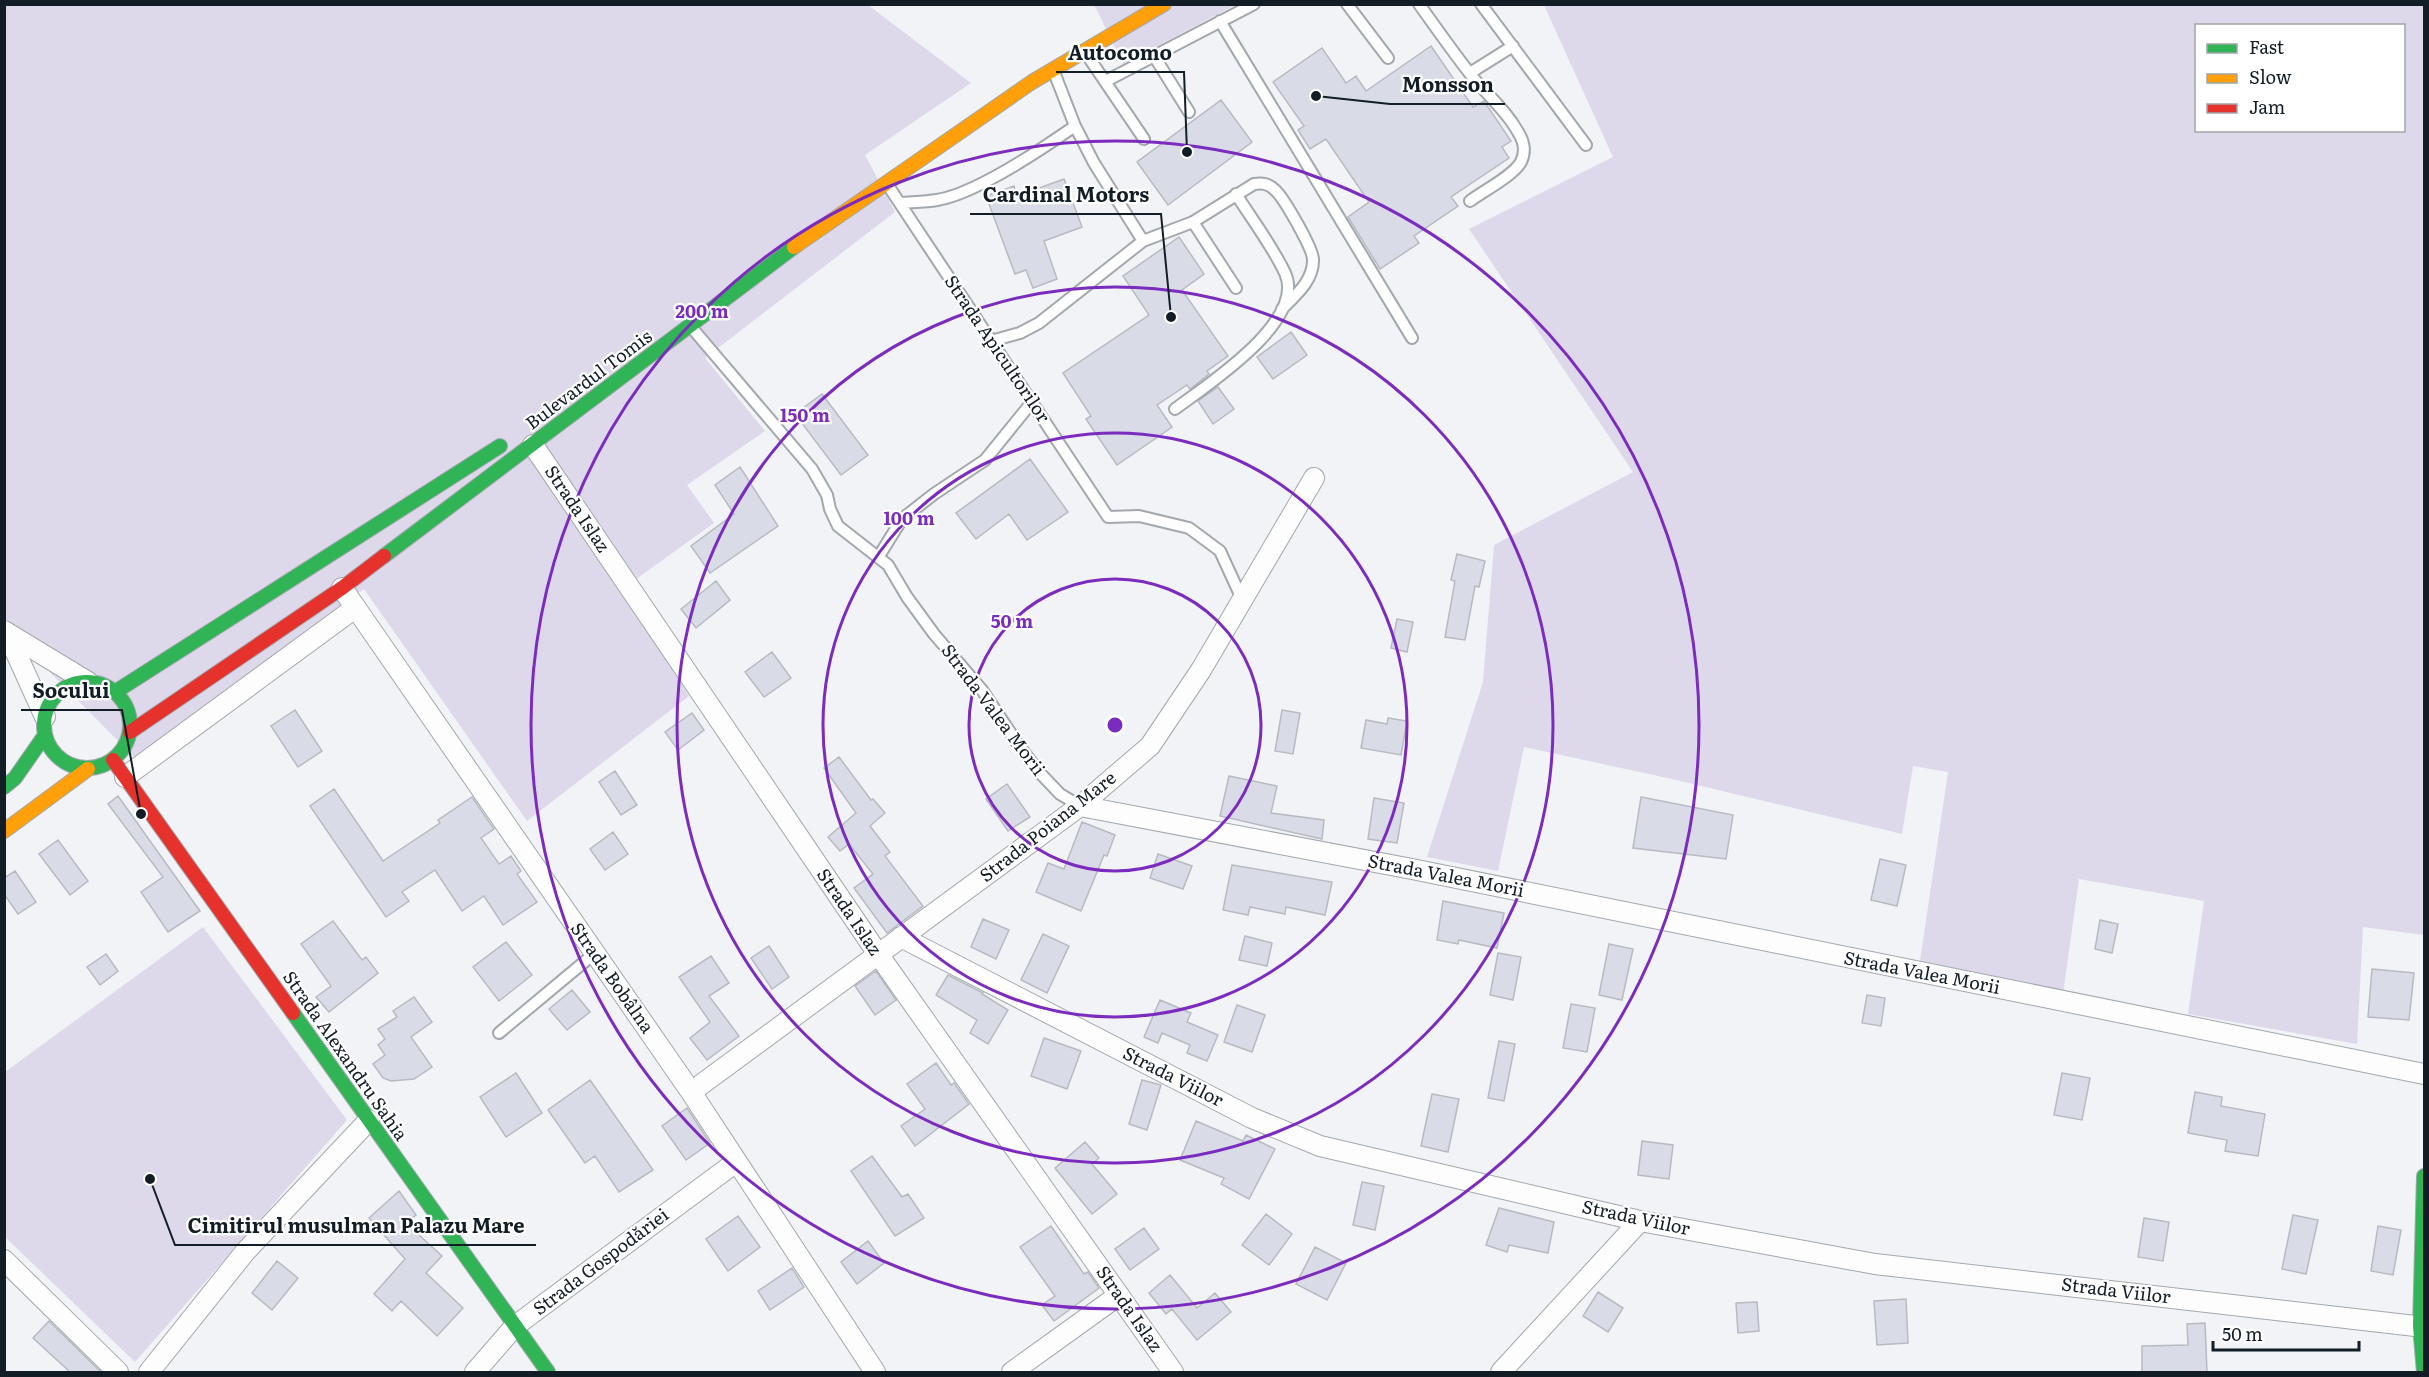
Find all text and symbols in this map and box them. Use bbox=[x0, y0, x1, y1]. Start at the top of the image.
legend bbox=[2195, 24, 2405, 132]
text: Fast bbox=[2249, 33, 2285, 60]
callout: Autocomo bbox=[1056, 34, 1184, 72]
text: Autocomo bbox=[1068, 36, 1172, 66]
text: Slow bbox=[2249, 63, 2292, 90]
callout: Monsson bbox=[1390, 66, 1505, 104]
text: Monsson bbox=[1402, 68, 1494, 98]
text: Jam bbox=[2249, 93, 2285, 120]
callout: Cardinal Motors bbox=[970, 176, 1161, 214]
text: Cardinal Motors bbox=[983, 178, 1149, 208]
street label: Strada Apicultorilor bbox=[939, 269, 1058, 428]
text: 200 m bbox=[675, 297, 729, 324]
street label: Bulevardul Tomis bbox=[519, 322, 657, 435]
text: 150 m bbox=[780, 401, 830, 428]
street label: Strada Islaz bbox=[539, 459, 618, 557]
text: 100 m bbox=[883, 504, 935, 531]
text: 50 m bbox=[991, 607, 1033, 634]
street label: Strada Valea Morii bbox=[936, 638, 1053, 781]
callout: Socului bbox=[21, 672, 122, 710]
text: Socului bbox=[33, 674, 109, 704]
centre of rings bbox=[1105, 715, 1125, 735]
street label: Strada Poiana Mare bbox=[973, 764, 1121, 888]
street label: Strada Valea Morii bbox=[1366, 846, 1527, 903]
street label: Strada Islaz bbox=[811, 862, 890, 960]
street label: Strada Bobâlna bbox=[565, 916, 662, 1038]
street label: Strada Valea Morii bbox=[1842, 943, 2003, 1000]
street label: Strada Alexandru Sahia bbox=[277, 965, 415, 1146]
street label: Strada Viilor bbox=[1119, 1039, 1229, 1113]
street label: Strada Viilor bbox=[1580, 1192, 1693, 1241]
street label: Strada Gospodăriei bbox=[527, 1201, 674, 1321]
callout: Cimitirul musulman Palazu Mare bbox=[175, 1207, 536, 1245]
text: Cimitirul musulman Palazu Mare bbox=[188, 1209, 524, 1239]
street label: Strada Islaz bbox=[1091, 1259, 1170, 1357]
street label: Strada Viilor bbox=[2060, 1269, 2173, 1310]
scale bar bbox=[2213, 1314, 2358, 1352]
text: 50 m bbox=[2222, 1320, 2263, 1347]

